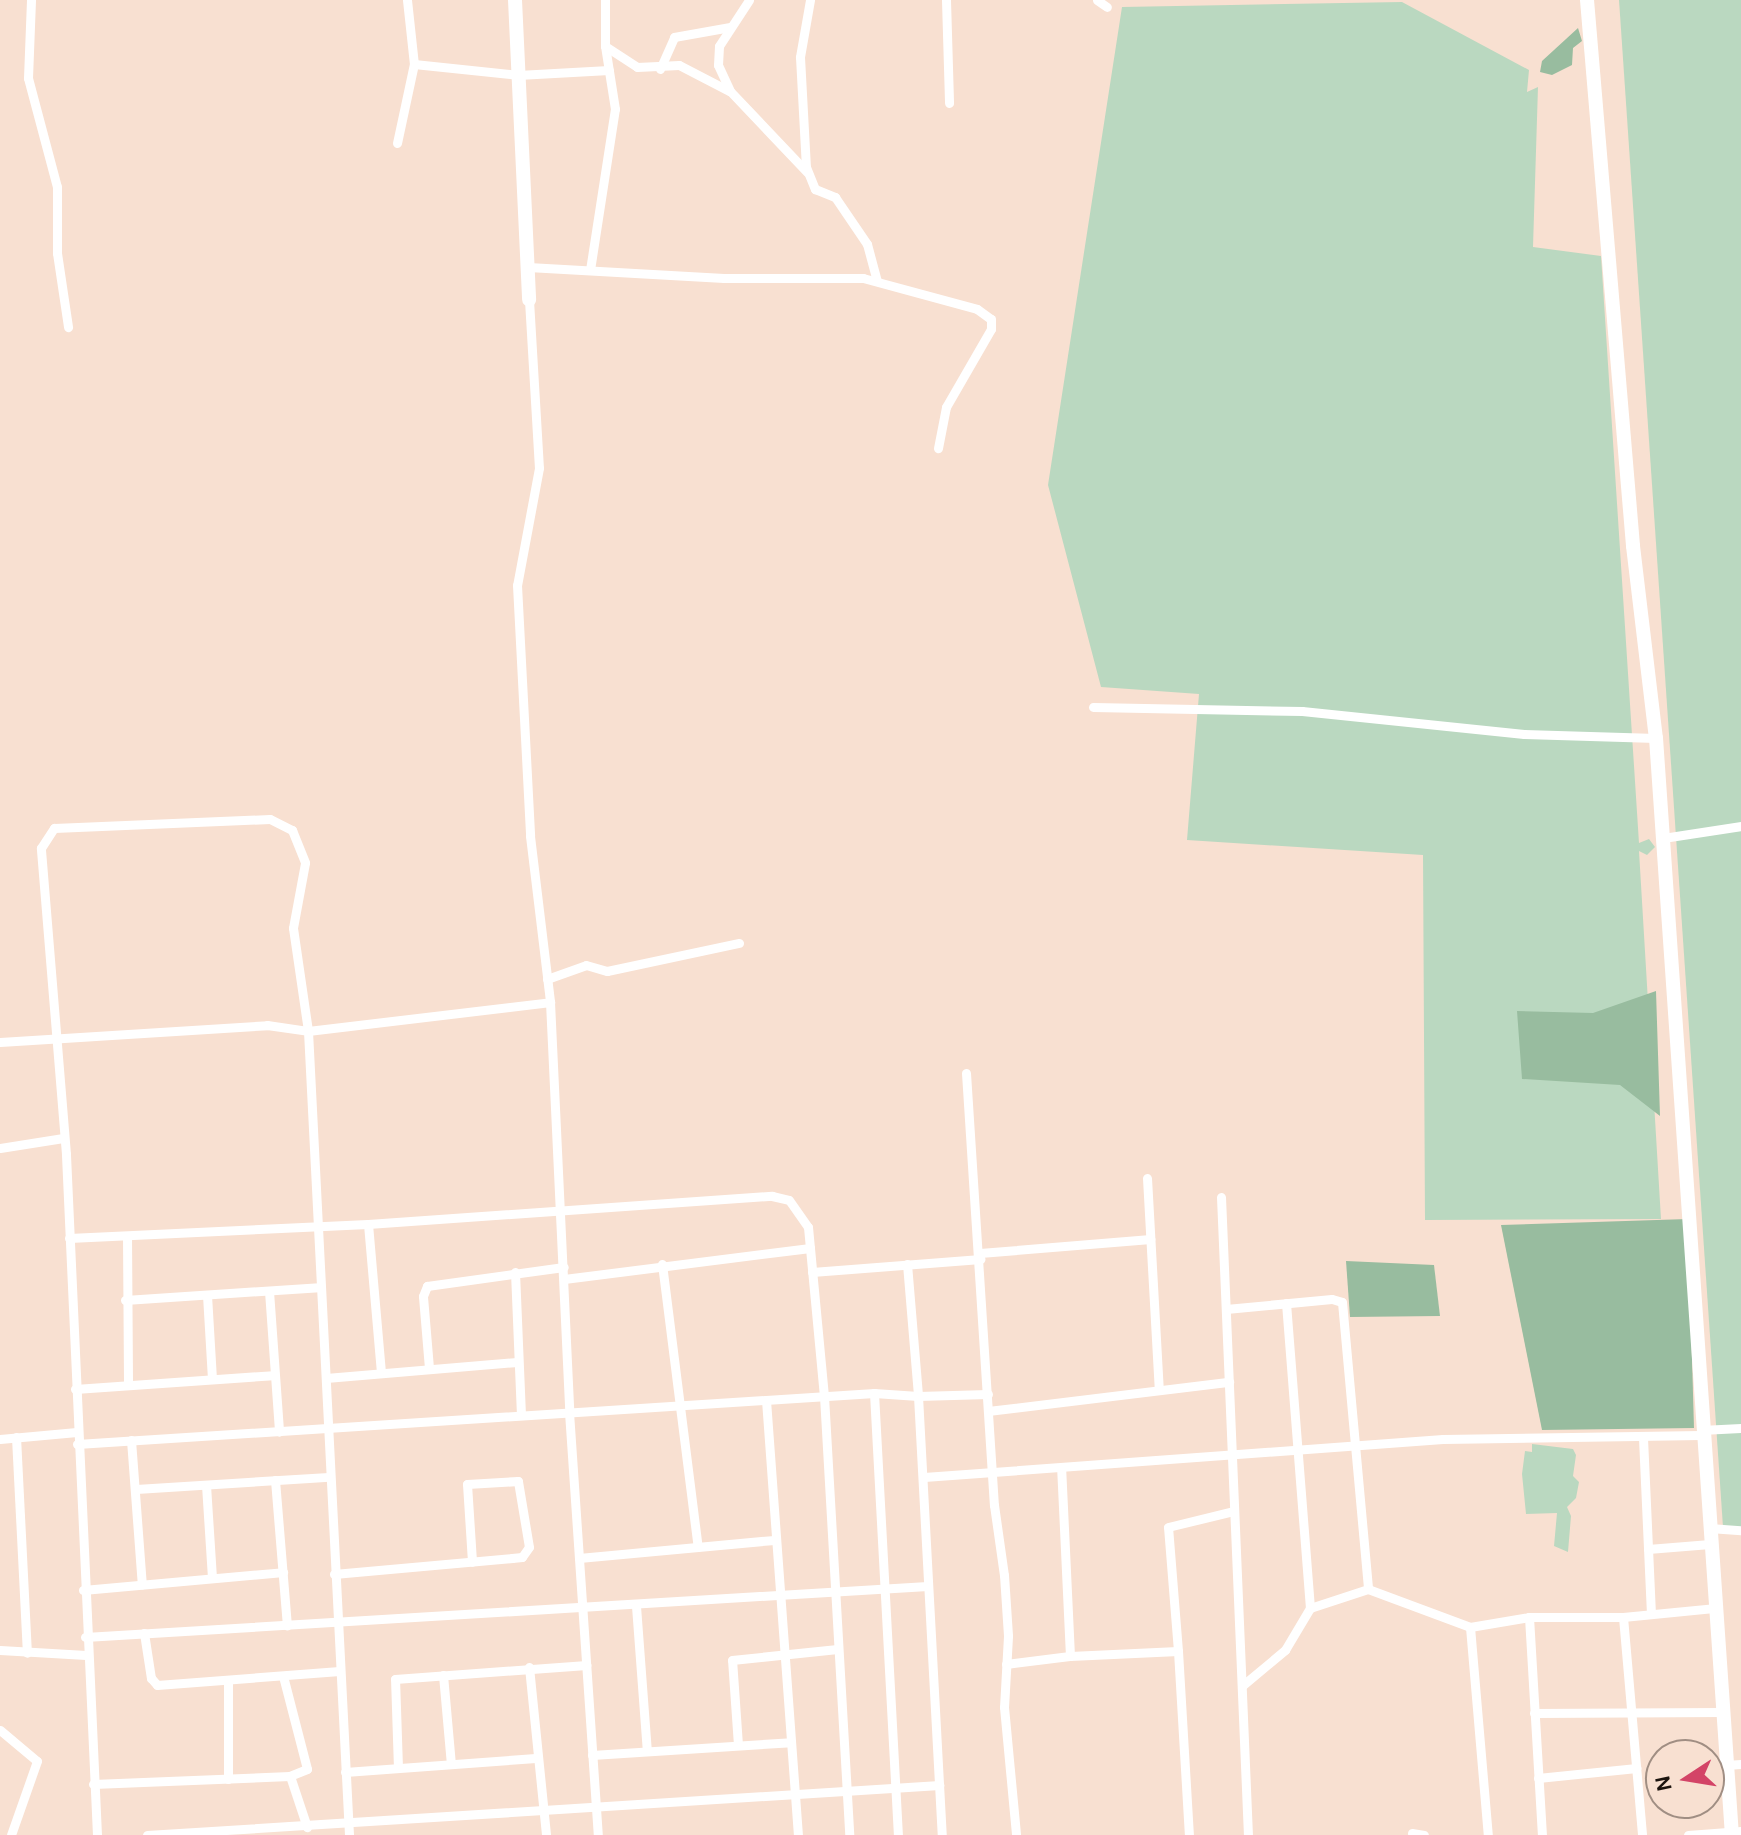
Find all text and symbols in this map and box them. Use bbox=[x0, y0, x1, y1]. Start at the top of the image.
north arrow bbox=[1645, 1739, 1725, 1819]
text: N bbox=[1649, 1773, 1678, 1794]

